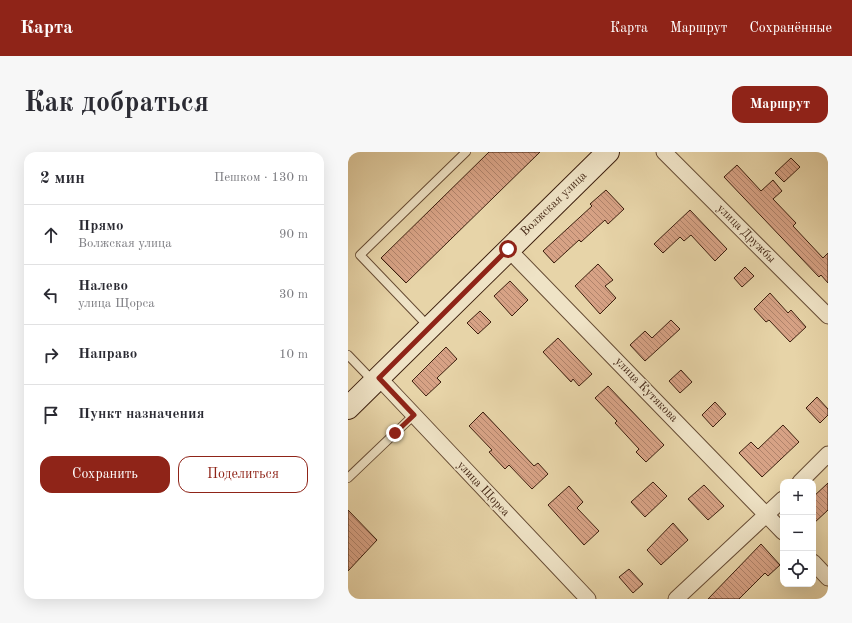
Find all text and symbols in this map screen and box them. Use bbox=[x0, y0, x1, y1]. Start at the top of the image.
text: Карта bbox=[20, 19, 73, 38]
text: Карта bbox=[610, 21, 648, 35]
text: Маршрут bbox=[670, 21, 727, 35]
text: Сохранённые bbox=[749, 21, 832, 35]
button: Маршрут bbox=[732, 86, 828, 123]
text: Как добраться bbox=[24, 90, 209, 118]
text: 2 мин bbox=[40, 170, 85, 187]
street label: Волжская улица bbox=[519, 170, 589, 238]
text: Пешком · 130 m bbox=[214, 171, 308, 184]
street label: улица Дружбы bbox=[714, 202, 778, 266]
text: Прямо bbox=[78, 219, 124, 234]
icon: ahead bbox=[40, 224, 62, 246]
text: 90 m bbox=[279, 228, 308, 241]
text: Волжская улица bbox=[78, 237, 172, 250]
route start bbox=[499, 240, 517, 258]
text: Налево bbox=[78, 279, 128, 294]
icon: left bbox=[40, 284, 62, 306]
text: 30 m bbox=[279, 288, 308, 301]
text: улица Щорса bbox=[78, 297, 155, 310]
icon: right bbox=[40, 344, 62, 366]
text: Направо bbox=[78, 347, 137, 362]
text: 10 m bbox=[279, 348, 308, 361]
street label: улица Кутякова bbox=[612, 355, 680, 425]
icon: arrive bbox=[40, 404, 62, 426]
text: Пункт назначения bbox=[78, 407, 205, 422]
route end bbox=[386, 424, 404, 442]
button: Сохранить bbox=[40, 456, 170, 493]
button: Поделиться bbox=[178, 456, 308, 493]
street label: улица Щорса bbox=[454, 459, 512, 519]
map controls bbox=[780, 479, 816, 587]
button: + bbox=[780, 479, 816, 515]
button: − bbox=[780, 515, 816, 551]
button: locate bbox=[780, 551, 816, 587]

